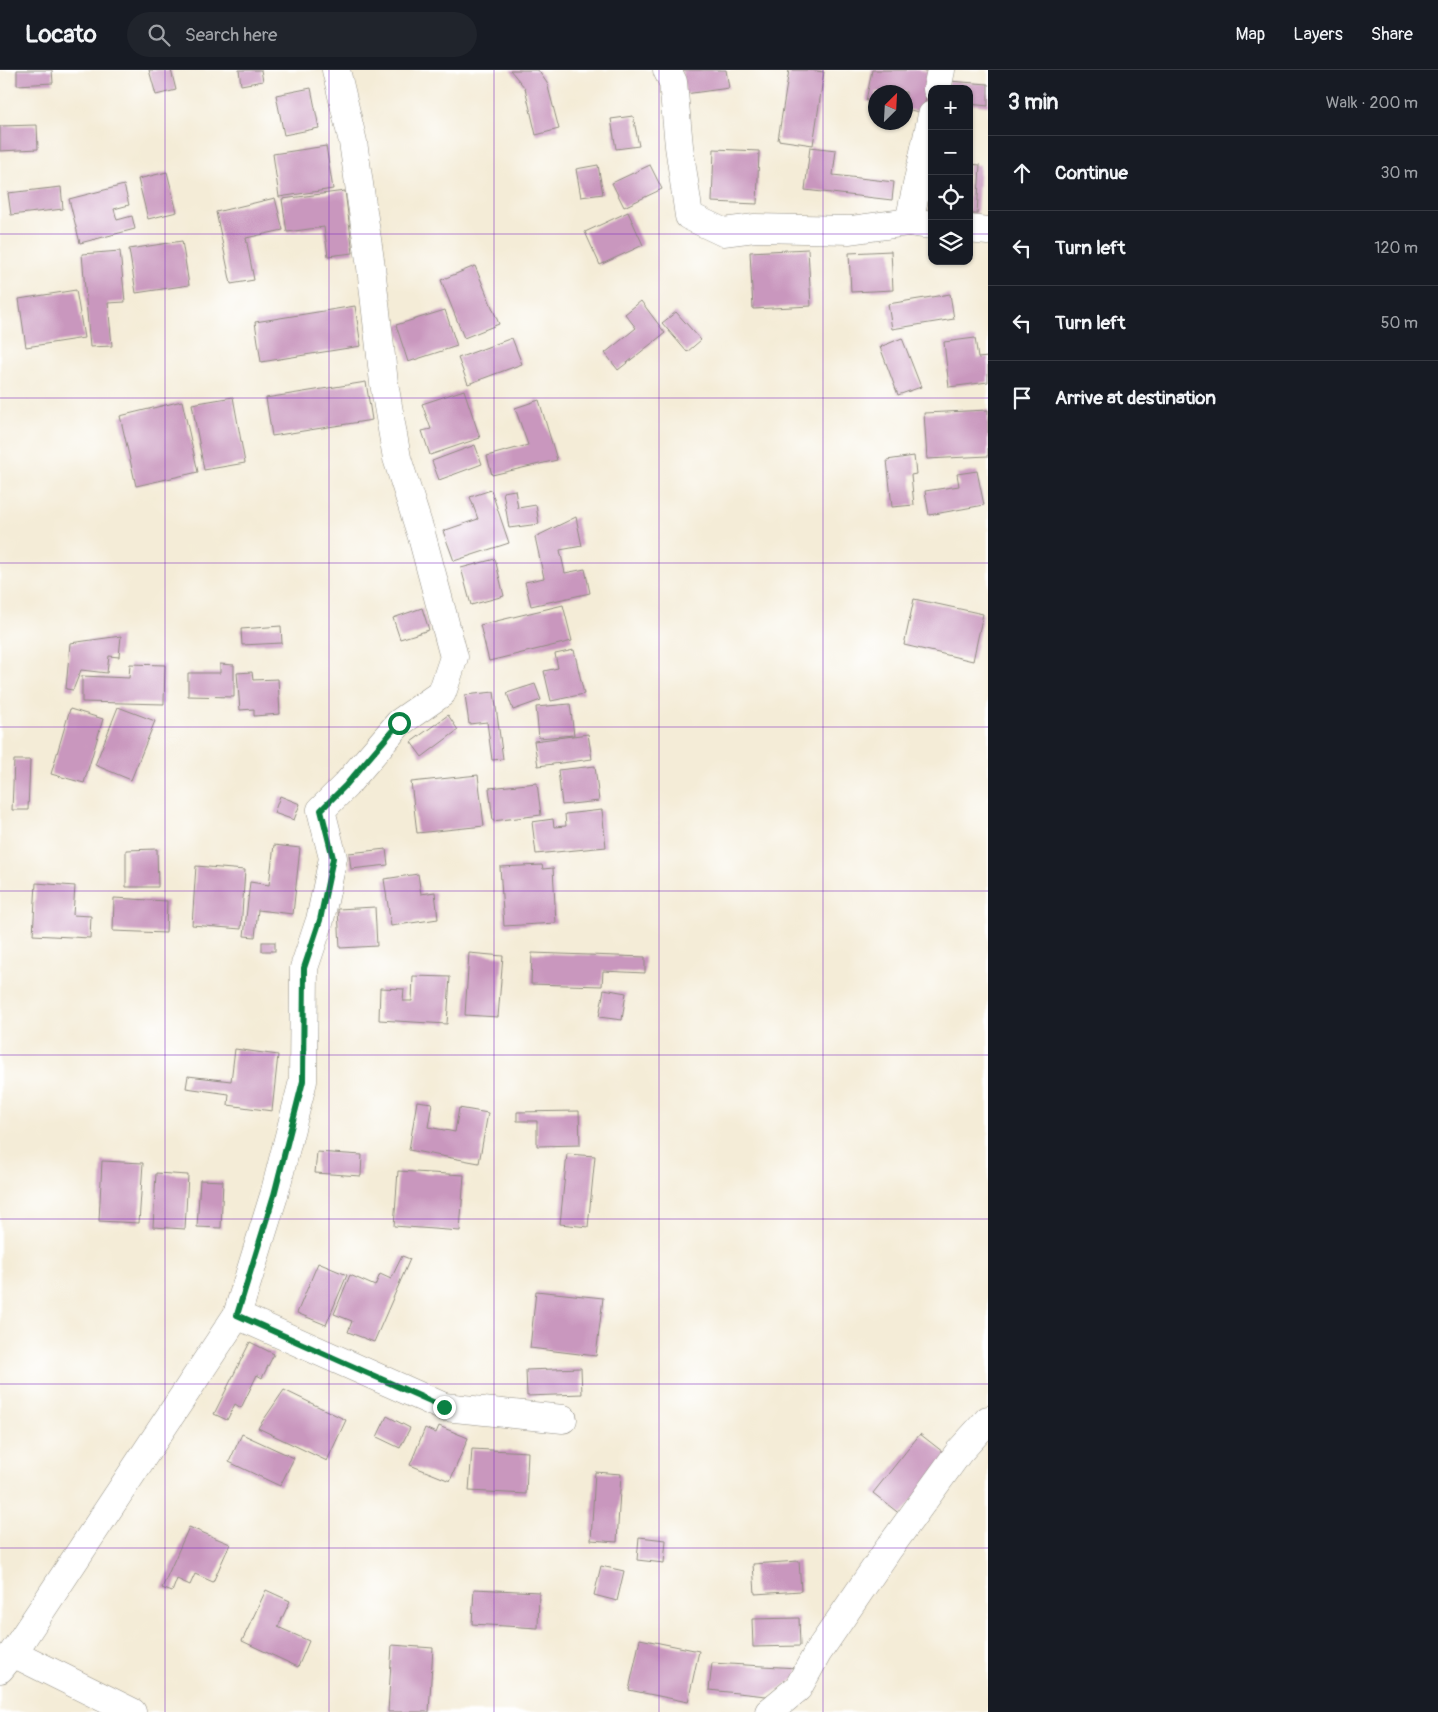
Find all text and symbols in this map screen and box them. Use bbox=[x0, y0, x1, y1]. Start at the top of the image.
search box bbox=[127, 12, 477, 57]
text: Locato bbox=[25, 20, 97, 49]
icon: search bbox=[145, 21, 173, 49]
text: Search here bbox=[185, 23, 277, 47]
text: Map bbox=[1236, 23, 1265, 46]
text: Layers bbox=[1293, 23, 1343, 46]
text: Share bbox=[1371, 23, 1413, 46]
north arrow bbox=[868, 85, 913, 130]
map controls bbox=[928, 85, 973, 265]
button: + bbox=[928, 85, 973, 130]
text: 3 min bbox=[1008, 89, 1058, 116]
text: Walk · 200 m bbox=[1326, 93, 1418, 113]
button: − bbox=[928, 130, 973, 175]
icon: ahead bbox=[1008, 159, 1036, 187]
text: Continue bbox=[1055, 161, 1128, 185]
text: 30 m bbox=[1380, 163, 1418, 183]
button: locate bbox=[928, 175, 973, 220]
button: layers bbox=[928, 220, 973, 265]
icon: left bbox=[1008, 234, 1036, 262]
text: Turn left bbox=[1055, 236, 1125, 260]
text: 120 m bbox=[1374, 238, 1418, 258]
icon: left bbox=[1008, 309, 1036, 337]
text: Turn left bbox=[1055, 311, 1125, 335]
text: 50 m bbox=[1381, 313, 1418, 333]
icon: arrive bbox=[1008, 384, 1036, 412]
text: Arrive at destination bbox=[1055, 386, 1216, 410]
route start bbox=[388, 712, 411, 735]
route end bbox=[433, 1396, 456, 1419]

